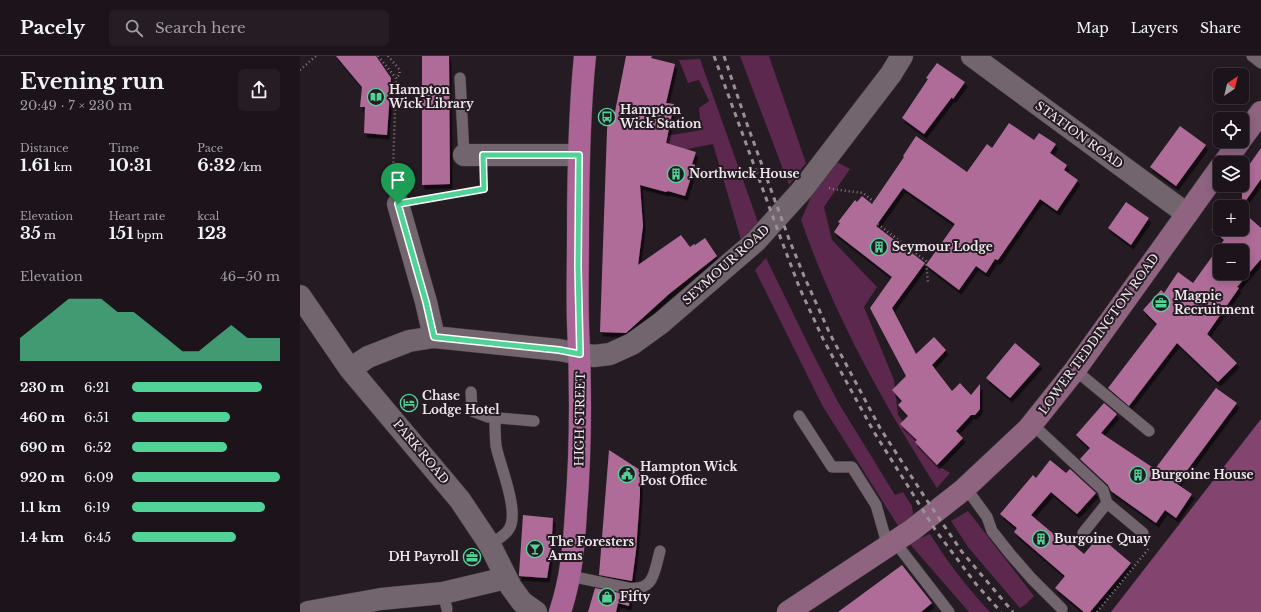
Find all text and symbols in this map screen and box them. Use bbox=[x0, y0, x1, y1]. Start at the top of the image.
search box bbox=[109, 10, 389, 46]
text: Pacely bbox=[20, 16, 85, 39]
icon: search bbox=[123, 17, 145, 39]
text: Search here bbox=[155, 18, 246, 37]
text: Map bbox=[1076, 19, 1109, 37]
text: Layers bbox=[1131, 19, 1178, 37]
text: Share bbox=[1200, 19, 1241, 37]
text: Evening run bbox=[20, 68, 164, 95]
north arrow bbox=[1213, 68, 1249, 104]
map controls bbox=[1213, 68, 1249, 280]
button: share bbox=[238, 69, 280, 111]
place label: Hampton Wick Library bbox=[388, 82, 474, 111]
library icon: Hampton Wick Library bbox=[366, 87, 386, 107]
text: 20:49 · 7 × 230 m bbox=[20, 97, 132, 114]
street label: STATION ROAD bbox=[1032, 98, 1126, 171]
place label: Hampton Wick Station bbox=[619, 102, 702, 131]
bus stop icon: Hampton Wick Station bbox=[597, 107, 617, 127]
button: locate bbox=[1213, 112, 1249, 148]
text: Distance bbox=[20, 141, 69, 155]
text: Time bbox=[109, 141, 139, 155]
text: Pace bbox=[197, 141, 223, 155]
text: 1.61 bbox=[20, 155, 50, 176]
text: 10:31 bbox=[109, 155, 152, 176]
text: 6:32 bbox=[197, 155, 236, 176]
button: layers bbox=[1213, 156, 1249, 192]
text: km bbox=[50, 160, 72, 174]
text: /km bbox=[236, 160, 262, 174]
pin bbox=[381, 163, 415, 204]
building icon: Northwick House bbox=[666, 164, 686, 184]
place label: Northwick House bbox=[689, 166, 800, 181]
icon: arrive bbox=[387, 169, 409, 191]
button: + bbox=[1213, 200, 1249, 236]
text: Elevation bbox=[20, 209, 73, 223]
text: Heart rate bbox=[109, 209, 165, 223]
text: kcal bbox=[197, 209, 219, 223]
street label: SEYMOUR ROAD bbox=[679, 221, 772, 308]
text: 35 bbox=[20, 223, 41, 244]
text: 151 bbox=[109, 223, 134, 244]
text: 123 bbox=[197, 223, 227, 244]
text: m bbox=[41, 228, 56, 242]
text: bpm bbox=[134, 228, 163, 242]
building icon: Seymour Lodge bbox=[869, 237, 889, 257]
place label: Seymour Lodge bbox=[892, 239, 993, 254]
button: − bbox=[1213, 244, 1249, 280]
street label: LOWER TEDDINGTON ROAD bbox=[1035, 250, 1162, 417]
text: Elevation bbox=[20, 268, 83, 285]
text: 46–50 m bbox=[220, 268, 280, 285]
place label: Magpie Recruitment bbox=[1174, 288, 1255, 317]
office icon: Magpie Recruitment bbox=[1151, 293, 1171, 313]
street label: HIGH STREET bbox=[571, 371, 588, 466]
text: 230 m bbox=[20, 379, 64, 396]
text: 6:21 bbox=[84, 379, 110, 396]
place label: Chase Lodge Hotel bbox=[422, 388, 500, 417]
hotel icon: Chase Lodge Hotel bbox=[399, 393, 419, 413]
text: 460 m bbox=[20, 409, 65, 426]
text: 6:51 bbox=[84, 409, 109, 426]
street label: PARK ROAD bbox=[390, 417, 452, 487]
text: 690 m bbox=[20, 439, 65, 456]
text: 6:52 bbox=[84, 439, 111, 456]
place label: Hampton Wick Post Office bbox=[640, 459, 738, 488]
public building icon: Hampton Wick Post Office bbox=[617, 464, 637, 484]
building icon: Burgoine House bbox=[1128, 465, 1148, 485]
place label: Burgoine House bbox=[1151, 467, 1254, 482]
text: 920 m bbox=[20, 469, 65, 486]
text: 6:09 bbox=[84, 469, 114, 486]
text: 1.1 km bbox=[20, 499, 61, 516]
text: 6:19 bbox=[84, 499, 110, 516]
text: 1.4 km bbox=[20, 529, 64, 546]
text: 6:45 bbox=[84, 529, 111, 546]
building icon: Burgoine Quay bbox=[1031, 529, 1051, 549]
place label: Burgoine Quay bbox=[1054, 531, 1151, 546]
place label: The Foresters Arms bbox=[547, 534, 635, 563]
bar icon: The Foresters Arms bbox=[525, 539, 545, 559]
office icon: DH Payroll bbox=[462, 547, 482, 567]
place label: DH Payroll bbox=[388, 549, 460, 564]
shop icon: Fifty bbox=[597, 587, 617, 607]
place label: Fifty bbox=[620, 589, 651, 604]

